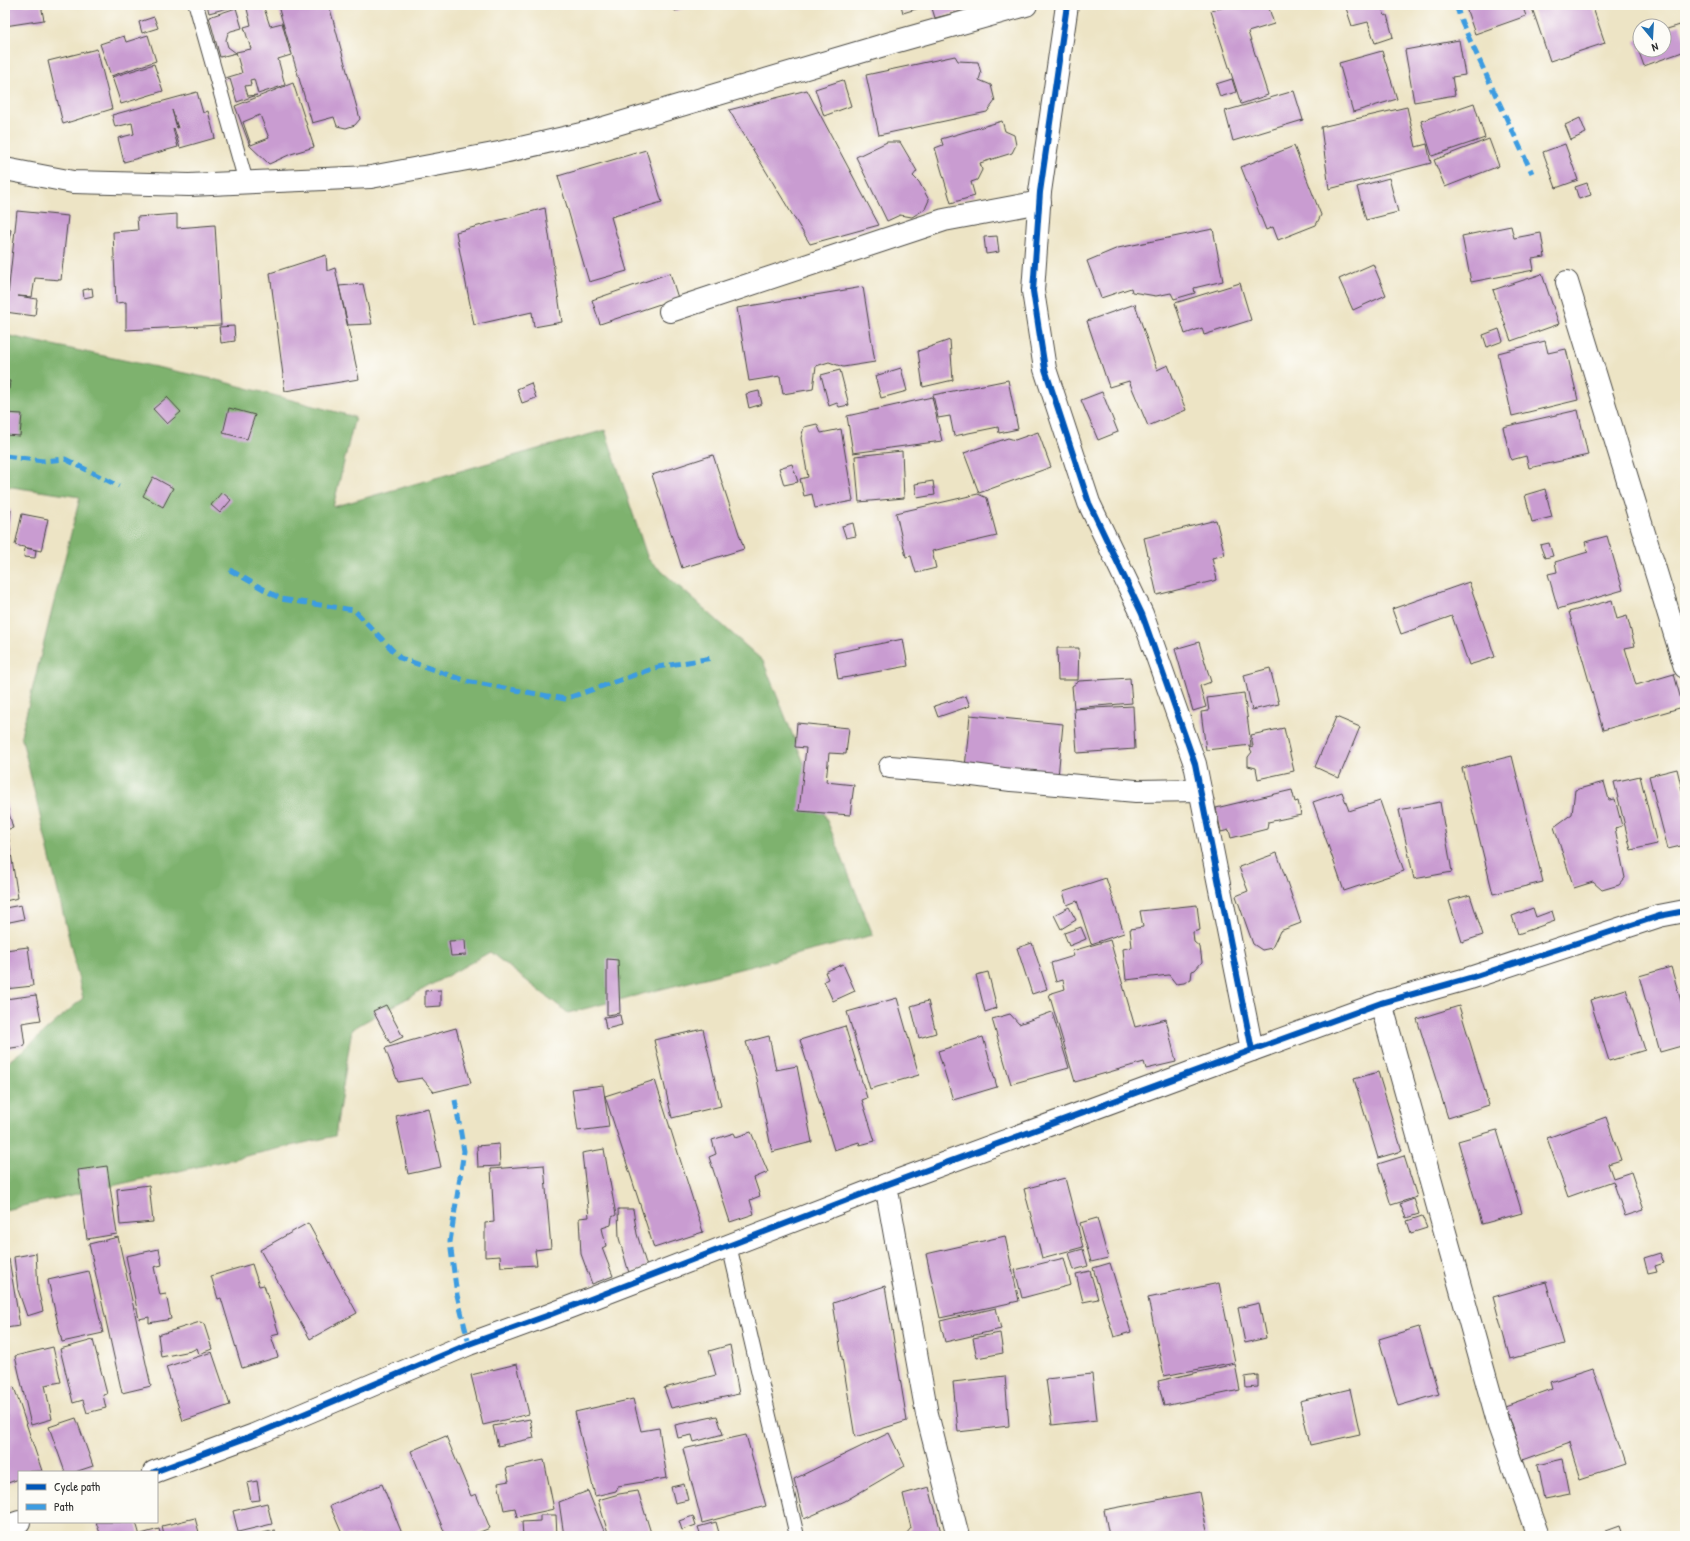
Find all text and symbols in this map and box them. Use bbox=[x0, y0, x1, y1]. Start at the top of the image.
north arrow bbox=[1632, 18, 1672, 58]
text: N bbox=[1650, 40, 1660, 55]
legend bbox=[18, 1471, 158, 1523]
text: Cycle path bbox=[54, 1478, 100, 1495]
text: Path bbox=[54, 1498, 74, 1515]

